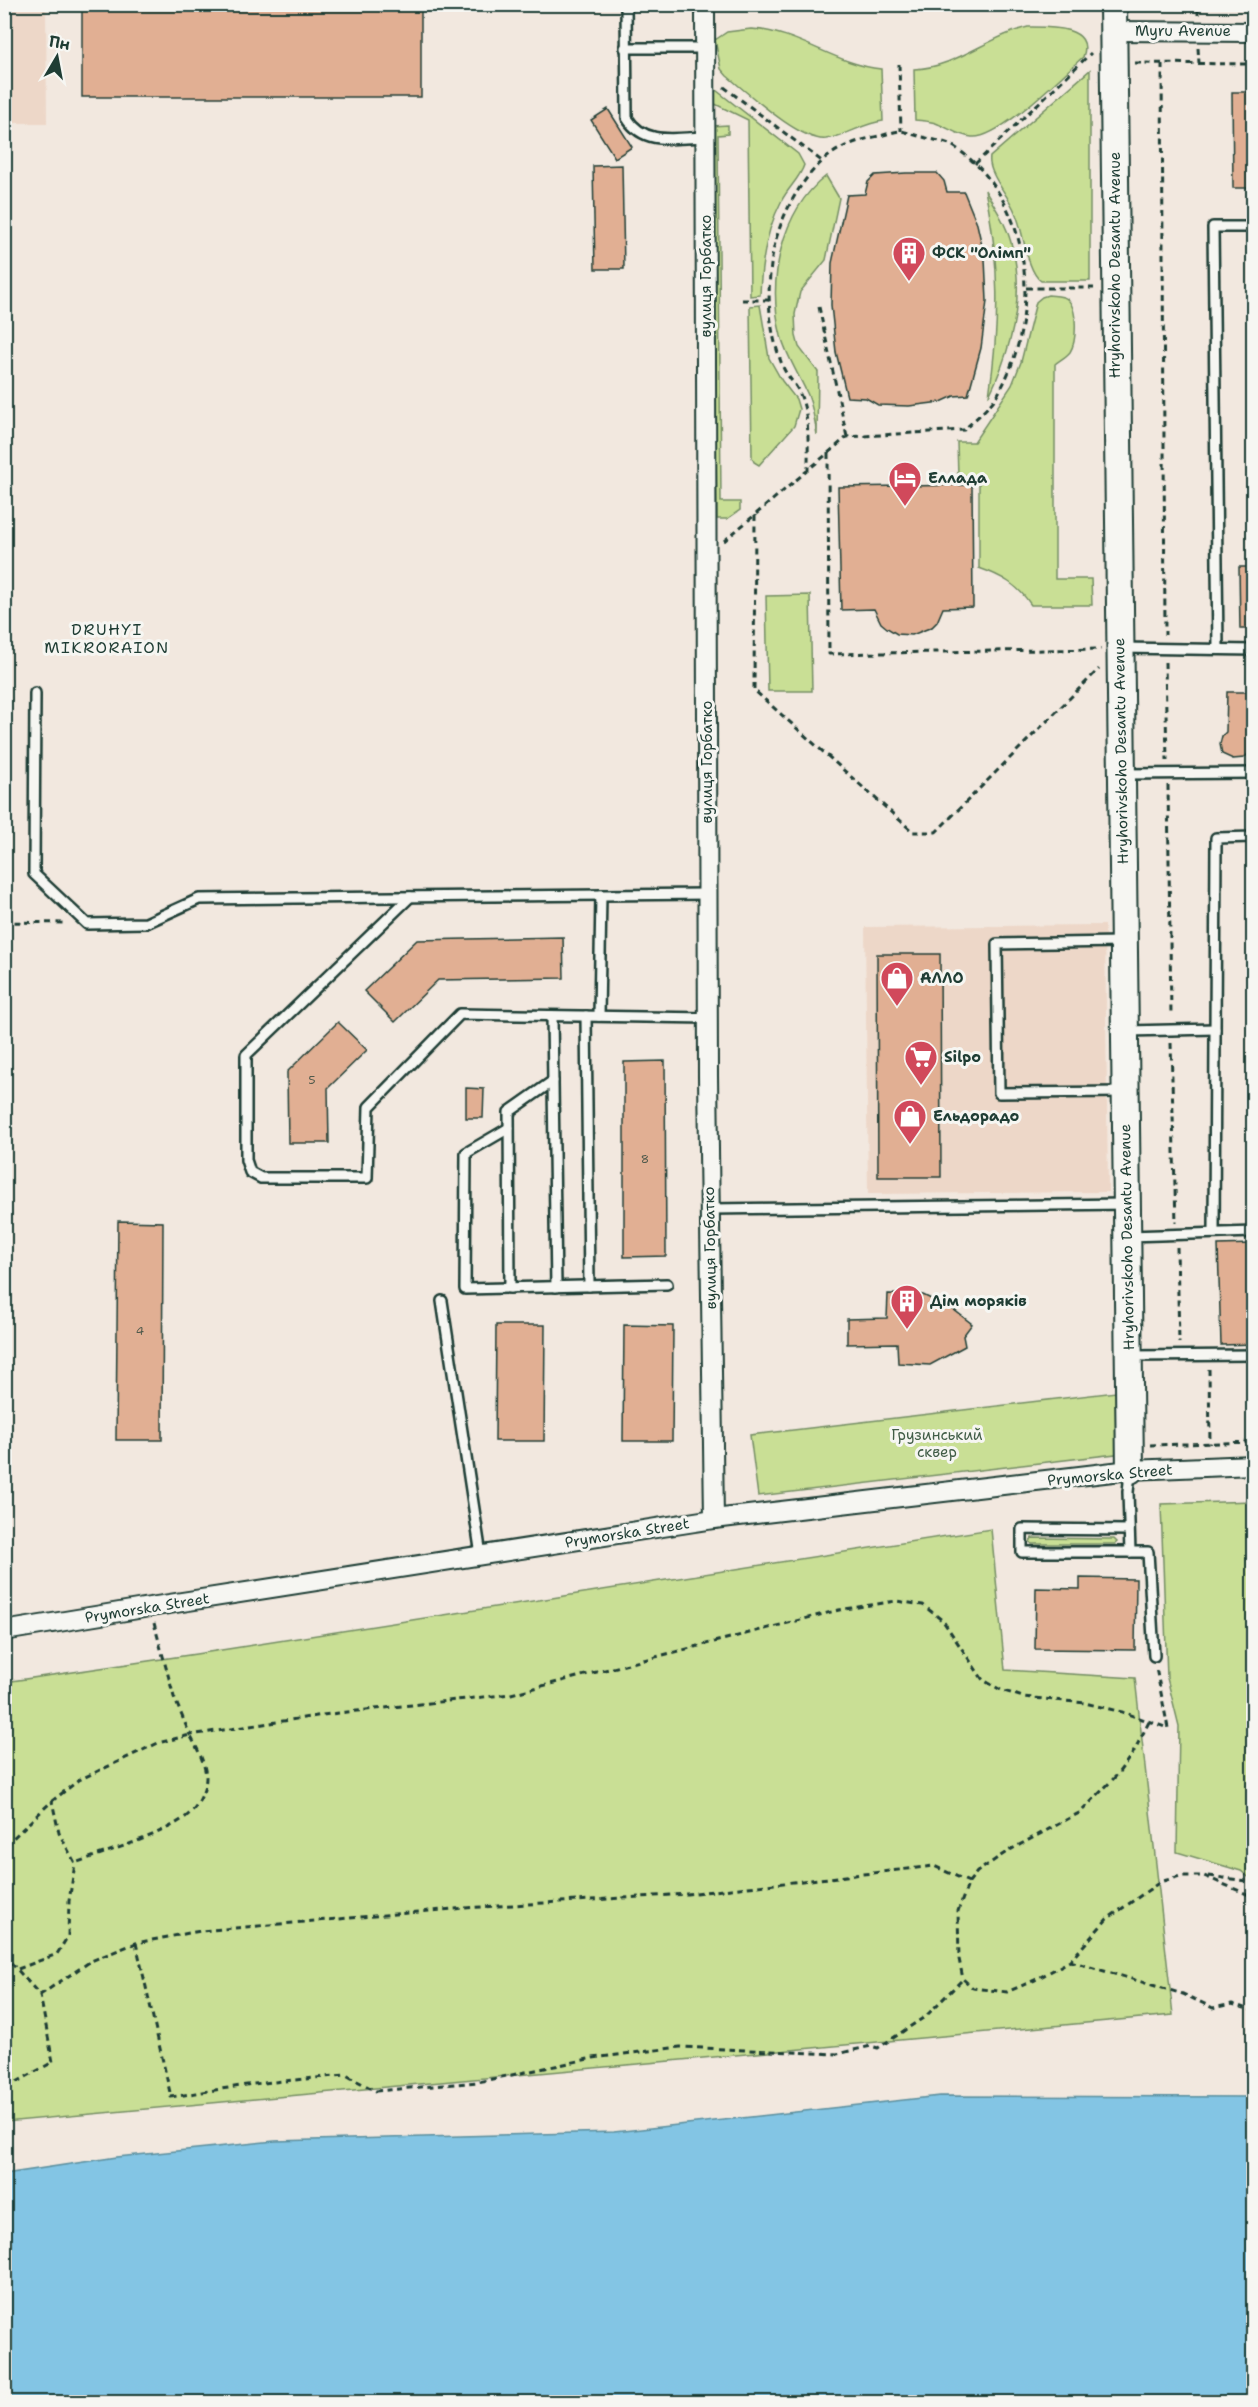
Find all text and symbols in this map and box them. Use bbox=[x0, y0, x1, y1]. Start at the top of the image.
street label: Myru Avenue bbox=[1135, 21, 1231, 41]
north arrow bbox=[27, 27, 87, 87]
text: Пн bbox=[47, 31, 72, 55]
street label: Hryhorivskoho Desantu Avenue bbox=[1105, 152, 1125, 378]
street label: вулиця Горбатко bbox=[696, 215, 716, 337]
building icon: ФСК "Олімп" bbox=[891, 235, 927, 282]
place label: ФСК "Олімп" bbox=[932, 243, 1031, 263]
hotel icon: Еллада bbox=[887, 460, 923, 507]
place label: Еллада bbox=[928, 468, 988, 488]
district label: DRUHYI MIKRORAION bbox=[44, 619, 170, 658]
street label: Hryhorivskoho Desantu Avenue bbox=[1109, 638, 1133, 864]
street label: вулиця Горбатко bbox=[697, 701, 717, 823]
shop icon: АЛЛО bbox=[879, 960, 915, 1007]
place label: АЛЛО bbox=[920, 968, 964, 988]
supermarket icon: Silpo bbox=[903, 1039, 939, 1086]
place label: Silpo bbox=[944, 1047, 981, 1067]
house number: 5 bbox=[308, 1072, 316, 1088]
shop icon: Ельдорадо bbox=[892, 1098, 928, 1145]
place label: Ельдорадо bbox=[933, 1106, 1020, 1126]
street label: Hryhorivskoho Desantu Avenue bbox=[1115, 1124, 1139, 1350]
house number: 8 bbox=[641, 1151, 649, 1167]
street label: вулиця Горбатко bbox=[699, 1186, 721, 1310]
building icon: Дім моряків bbox=[889, 1283, 925, 1330]
place label: Дім моряків bbox=[930, 1291, 1027, 1311]
house number: 4 bbox=[136, 1323, 144, 1339]
park label: Грузинський сквер bbox=[891, 1425, 983, 1462]
street label: Prymorska Street bbox=[1046, 1460, 1174, 1490]
street label: Prymorska Street bbox=[563, 1513, 691, 1553]
street label: Prymorska Street bbox=[83, 1588, 211, 1628]

